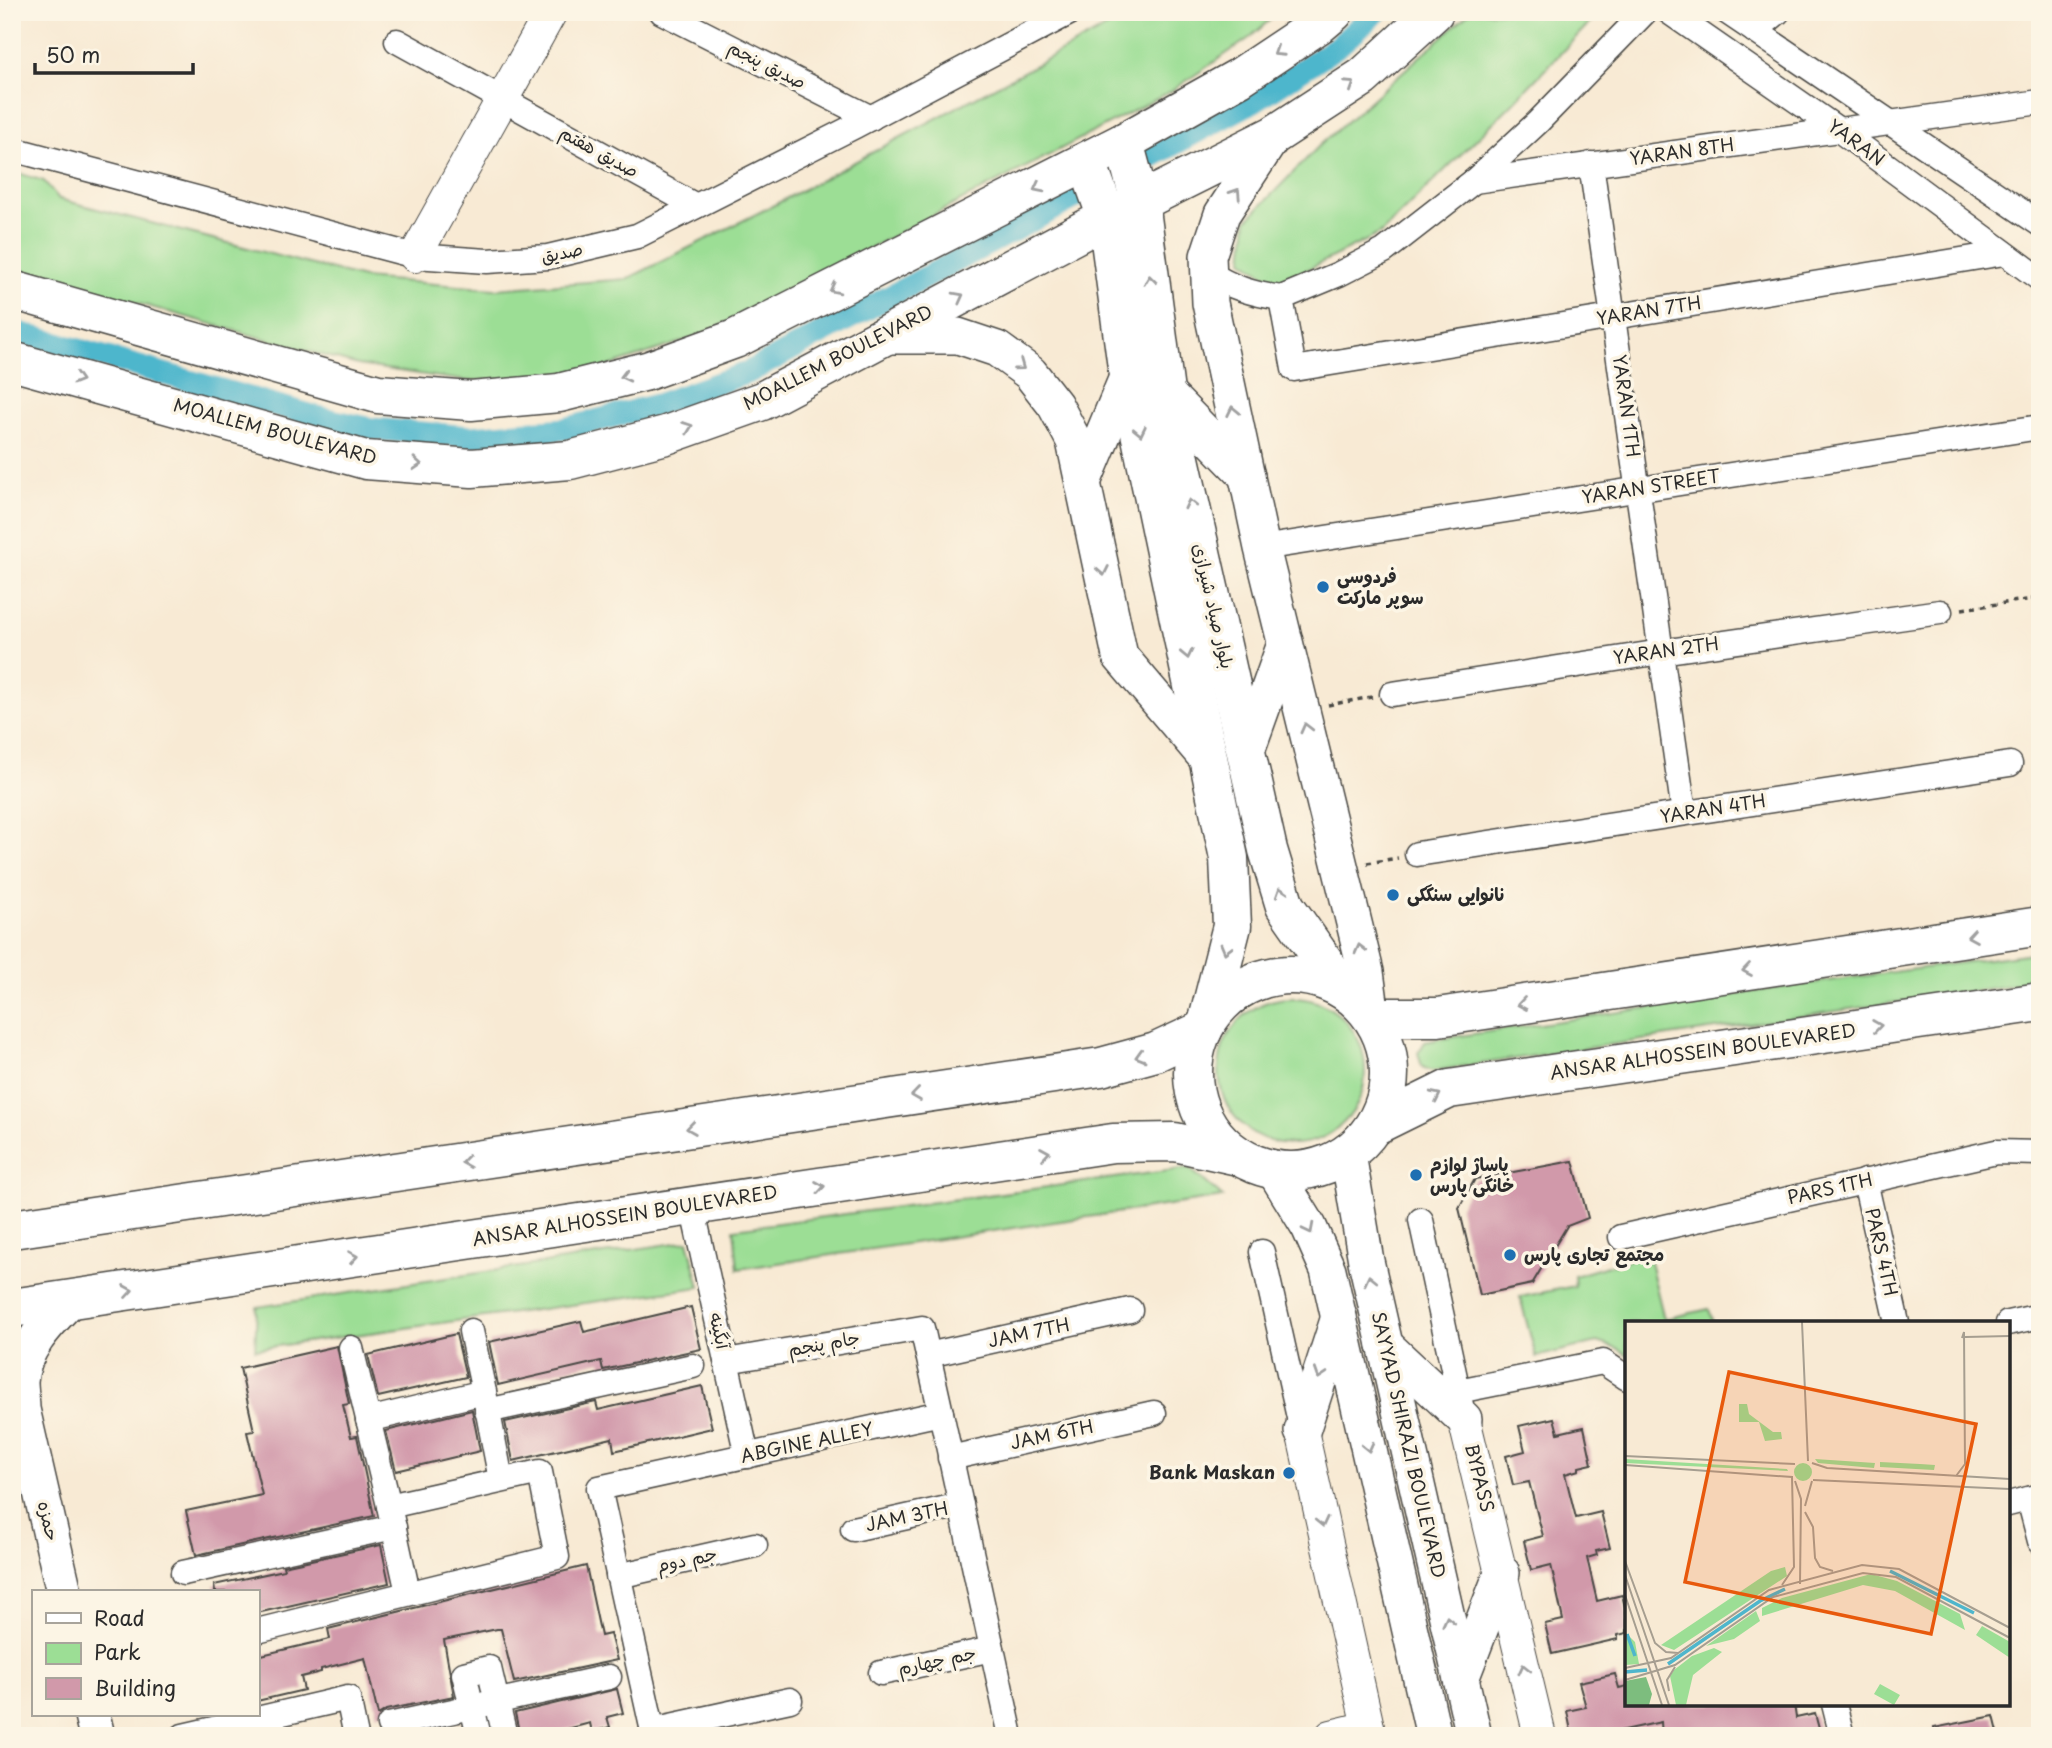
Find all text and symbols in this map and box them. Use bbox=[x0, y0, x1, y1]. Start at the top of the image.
scale bar bbox=[35, 32, 192, 76]
street label: صدیق پنجم bbox=[723, 33, 811, 97]
text: 50 m bbox=[46, 38, 100, 70]
one-way arrow bbox=[1273, 43, 1286, 56]
one-way arrow bbox=[1342, 81, 1355, 94]
street label: YARAN bbox=[1823, 112, 1891, 172]
street label: صدیق هفتم bbox=[554, 118, 644, 185]
street label: YARAN 8TH bbox=[1628, 130, 1736, 171]
one-way arrow bbox=[1033, 179, 1045, 193]
one-way arrow bbox=[1228, 187, 1241, 200]
street label: صدیق bbox=[538, 234, 585, 269]
one-way arrow bbox=[1143, 274, 1158, 286]
one-way arrow bbox=[829, 281, 841, 295]
street label: YARAN 7TH bbox=[1594, 288, 1703, 331]
one-way arrow bbox=[952, 292, 964, 305]
street label: MOALLEM BOULEVARD bbox=[738, 297, 937, 416]
street label: YARAN 1TH bbox=[1607, 353, 1648, 459]
one-way arrow bbox=[1012, 357, 1024, 370]
one-way arrow bbox=[619, 368, 631, 382]
one-way arrow bbox=[72, 371, 84, 386]
street label: MOALLEM BOULEVARD bbox=[171, 390, 380, 471]
one-way arrow bbox=[1226, 405, 1241, 417]
one-way arrow bbox=[682, 422, 694, 436]
one-way arrow bbox=[1132, 425, 1147, 437]
one-way arrow bbox=[412, 456, 423, 471]
street label: YARAN STREET bbox=[1580, 461, 1723, 510]
one-way arrow bbox=[1184, 498, 1198, 510]
street label: بلوار صیاد شیرازی bbox=[1187, 540, 1242, 671]
place label: فردوسی سوپر مارکت bbox=[1337, 562, 1424, 610]
one-way arrow bbox=[1094, 565, 1109, 577]
marker: فردوسی سوپر مارکت bbox=[1315, 579, 1331, 595]
street label: YARAN 2TH bbox=[1611, 629, 1720, 670]
one-way arrow bbox=[1178, 648, 1193, 660]
one-way arrow bbox=[1300, 723, 1314, 735]
street label: YARAN 4TH bbox=[1658, 786, 1767, 829]
place label: نانوایی سنگکی bbox=[1407, 880, 1506, 907]
one-way arrow bbox=[1275, 886, 1289, 899]
marker: نانوایی سنگکی bbox=[1385, 887, 1401, 903]
one-way arrow bbox=[1966, 929, 1978, 944]
one-way arrow bbox=[1220, 943, 1234, 955]
one-way arrow bbox=[1354, 943, 1368, 955]
one-way arrow bbox=[1741, 962, 1753, 977]
one-way arrow bbox=[1516, 996, 1528, 1011]
street label: ANSAR ALHOSSEIN BOULEVARED bbox=[1548, 1016, 1857, 1085]
one-way arrow bbox=[1872, 1019, 1883, 1034]
one-way arrow bbox=[1134, 1048, 1146, 1063]
one-way arrow bbox=[910, 1087, 922, 1102]
one-way arrow bbox=[1429, 1090, 1441, 1104]
one-way arrow bbox=[685, 1120, 697, 1135]
one-way arrow bbox=[1039, 1146, 1051, 1161]
place label: پاساژ لوازم خانگی پارس bbox=[1430, 1150, 1514, 1198]
one-way arrow bbox=[460, 1154, 472, 1169]
street label: PARS 1TH bbox=[1784, 1165, 1875, 1210]
marker: پاساژ لوازم خانگی پارس bbox=[1408, 1167, 1424, 1183]
street label: ANSAR ALHOSSEIN BOULEVARED bbox=[470, 1177, 779, 1252]
one-way arrow bbox=[815, 1179, 826, 1194]
street label: PARS 4TH bbox=[1859, 1205, 1906, 1299]
one-way arrow bbox=[1301, 1221, 1314, 1234]
place label: مجتمع تجاری پارس bbox=[1524, 1240, 1664, 1268]
marker: مجتمع تجاری پارس bbox=[1502, 1247, 1518, 1263]
one-way arrow bbox=[347, 1250, 359, 1265]
one-way arrow bbox=[1364, 1274, 1379, 1286]
one-way arrow bbox=[122, 1284, 134, 1299]
street label: SAYYAD SHIRAZI BOULEVARD bbox=[1366, 1309, 1453, 1581]
street label: آبگینه bbox=[703, 1310, 738, 1353]
street label: JAM 7TH bbox=[985, 1310, 1072, 1353]
inset map bbox=[1625, 1321, 2010, 1706]
street label: جام پنجم bbox=[786, 1323, 862, 1364]
one-way arrow bbox=[1314, 1368, 1328, 1380]
street label: JAM 6TH bbox=[1008, 1412, 1096, 1455]
street label: ABGINE ALLEY bbox=[738, 1414, 876, 1469]
one-way arrow bbox=[1360, 1441, 1375, 1453]
street label: BYPASS bbox=[1459, 1441, 1502, 1515]
place label: Bank Maskan bbox=[1149, 1458, 1275, 1485]
marker: Bank Maskan bbox=[1281, 1465, 1297, 1481]
street label: JAM 3TH bbox=[863, 1494, 950, 1537]
street label: حمزه bbox=[32, 1498, 67, 1543]
one-way arrow bbox=[1314, 1516, 1328, 1528]
street label: جم دوم bbox=[654, 1539, 720, 1580]
legend bbox=[32, 1590, 259, 1716]
text: Road bbox=[94, 1601, 145, 1633]
one-way arrow bbox=[1442, 1616, 1457, 1628]
text: Park bbox=[94, 1635, 141, 1667]
street label: جم چهارم bbox=[895, 1638, 979, 1683]
one-way arrow bbox=[1518, 1663, 1533, 1675]
text: Building bbox=[94, 1671, 176, 1703]

